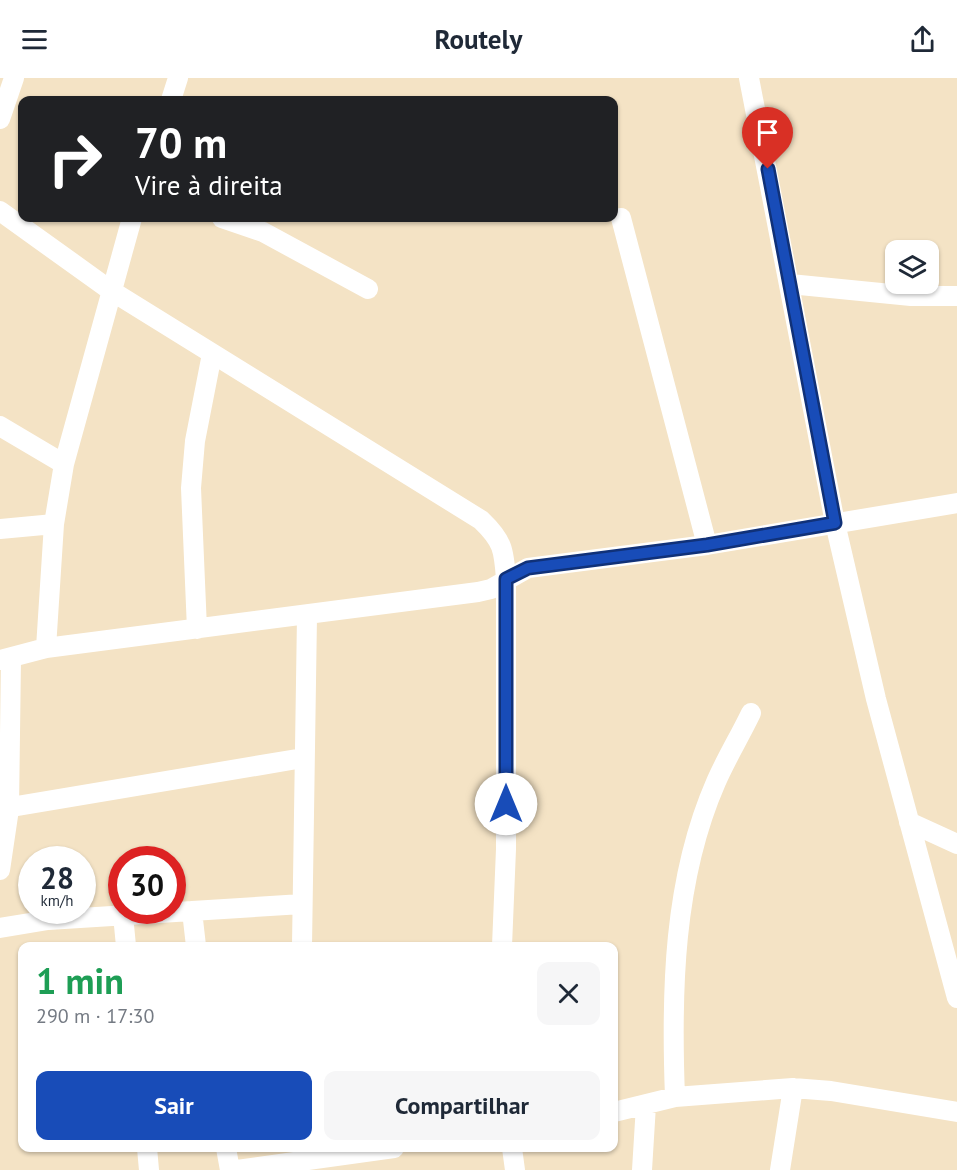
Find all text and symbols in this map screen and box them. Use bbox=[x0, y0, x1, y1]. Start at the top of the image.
text: Routely bbox=[435, 22, 522, 56]
icon: menu bbox=[18, 23, 51, 56]
icon: share bbox=[906, 23, 939, 56]
pin bbox=[742, 107, 793, 169]
text: 70 m bbox=[135, 115, 227, 170]
icon: arrive bbox=[751, 116, 784, 149]
icon: right bbox=[36, 120, 114, 198]
text: Vire à direita bbox=[135, 168, 283, 202]
map controls bbox=[885, 240, 939, 294]
button: layers bbox=[885, 240, 939, 294]
position arrow bbox=[474, 772, 538, 836]
speed limit sign: 30 bbox=[108, 846, 186, 924]
text: 28 bbox=[40, 858, 74, 897]
text: km/h bbox=[41, 891, 73, 910]
text: 1 min bbox=[36, 957, 124, 1004]
button: close bbox=[537, 962, 600, 1025]
text: 290 m · 17:30 bbox=[36, 1003, 154, 1029]
button: Sair bbox=[36, 1071, 312, 1140]
button: Compartilhar bbox=[324, 1071, 600, 1140]

